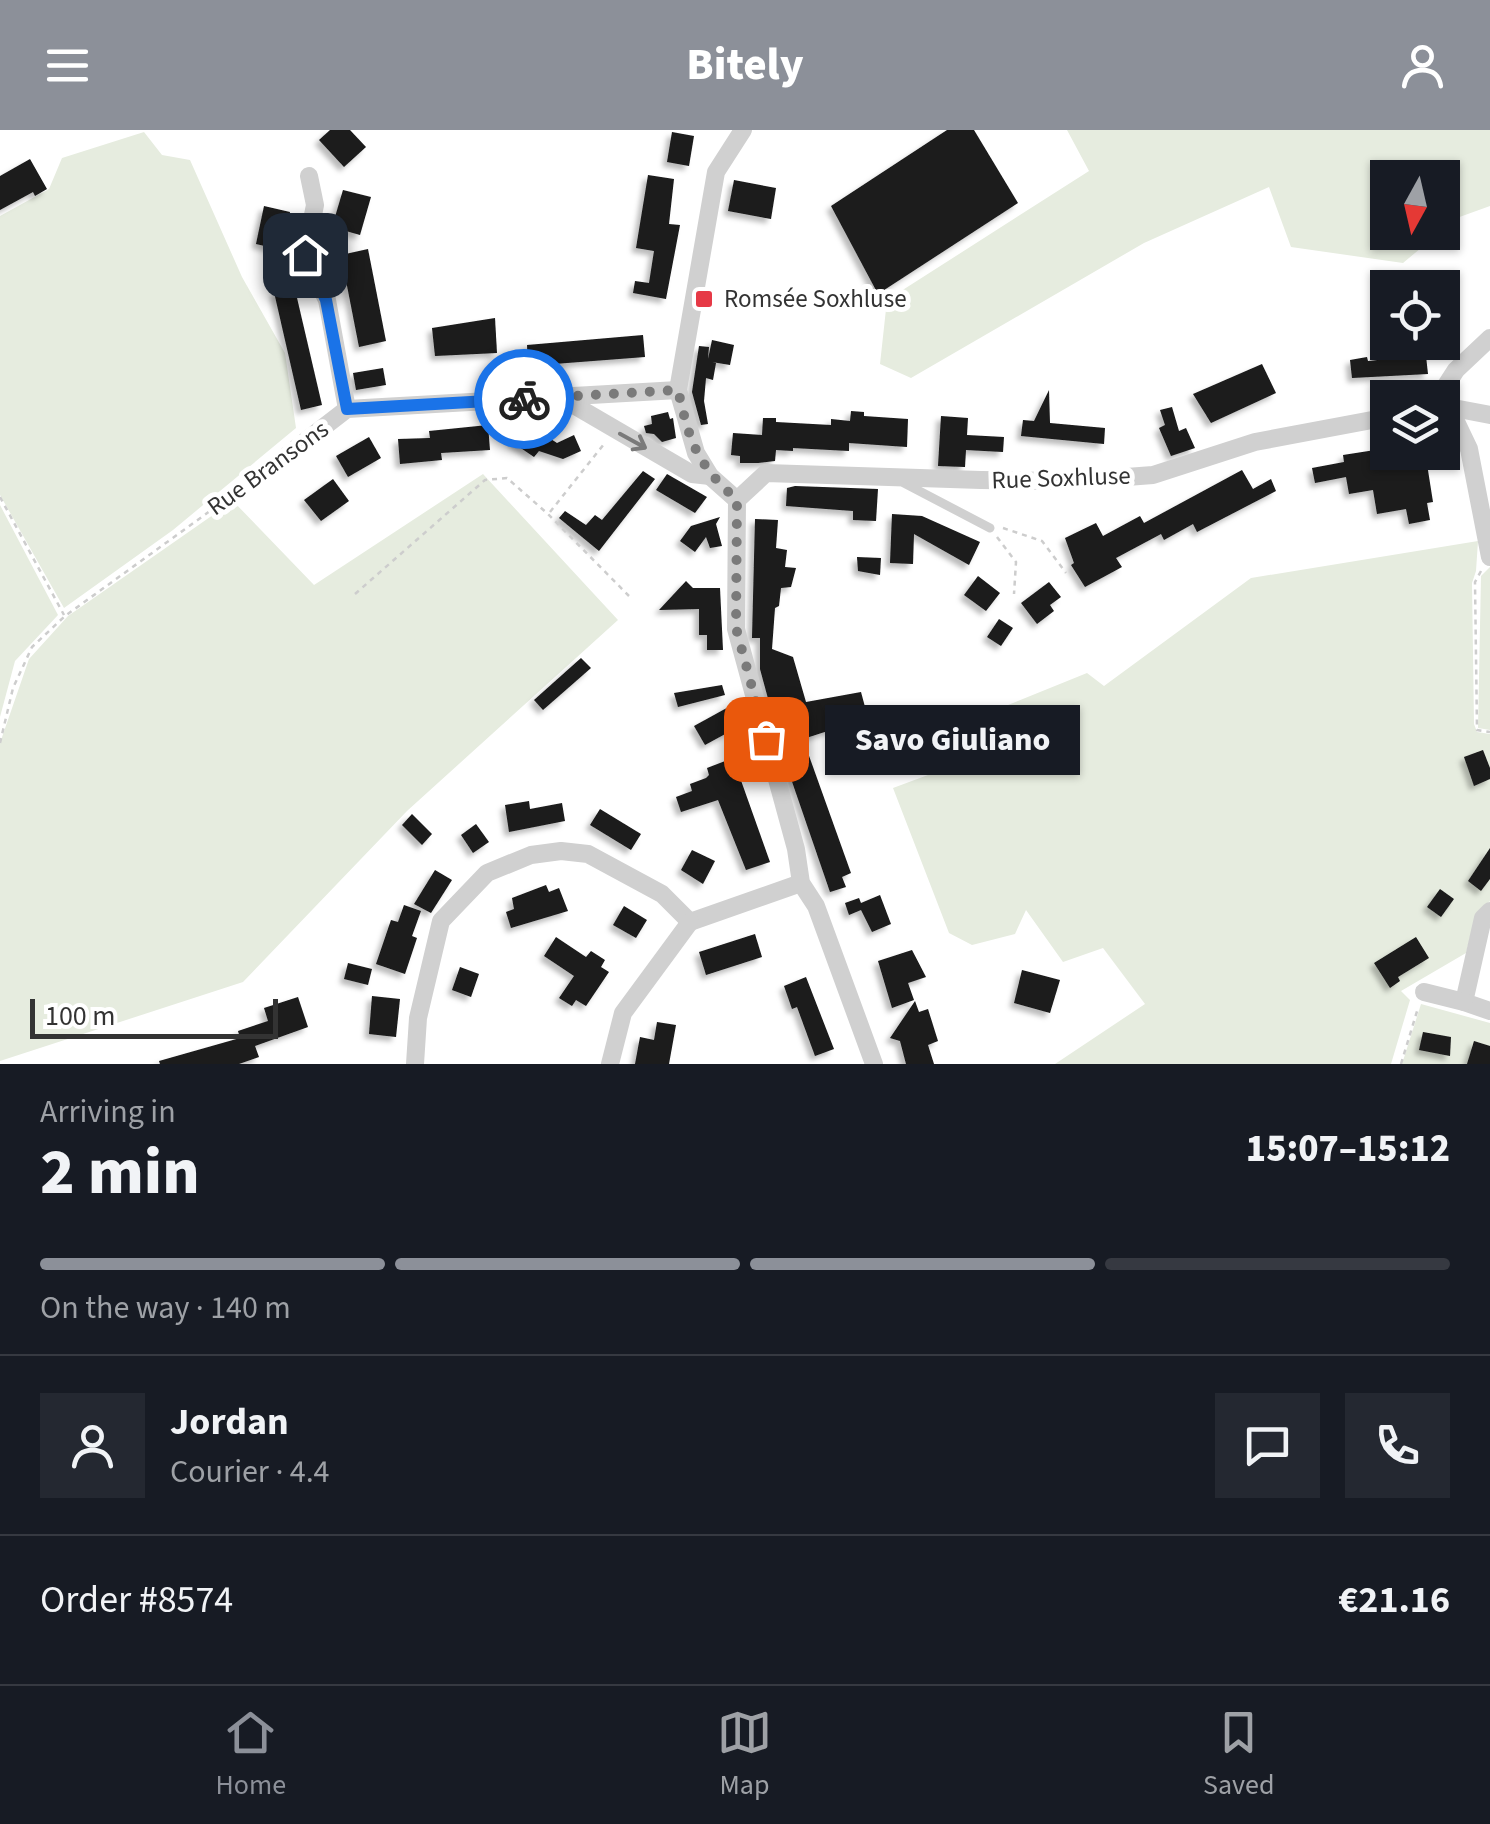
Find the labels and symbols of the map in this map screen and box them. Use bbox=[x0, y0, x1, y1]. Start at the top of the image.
north arrow bbox=[1370, 160, 1460, 250]
pin bbox=[263, 213, 348, 298]
place label: Romsée Soxhluse bbox=[724, 281, 907, 317]
marker: Romsée Soxhluse bbox=[693, 288, 715, 310]
courier bbox=[474, 349, 574, 449]
street label: Rue Bransons bbox=[200, 412, 336, 524]
one-way arrow bbox=[617, 432, 647, 452]
street label: Rue Soxhluse bbox=[991, 458, 1131, 498]
pin bbox=[724, 697, 809, 782]
callout: Savo Giuliano bbox=[826, 704, 1081, 774]
scale bar bbox=[30, 994, 278, 1038]

